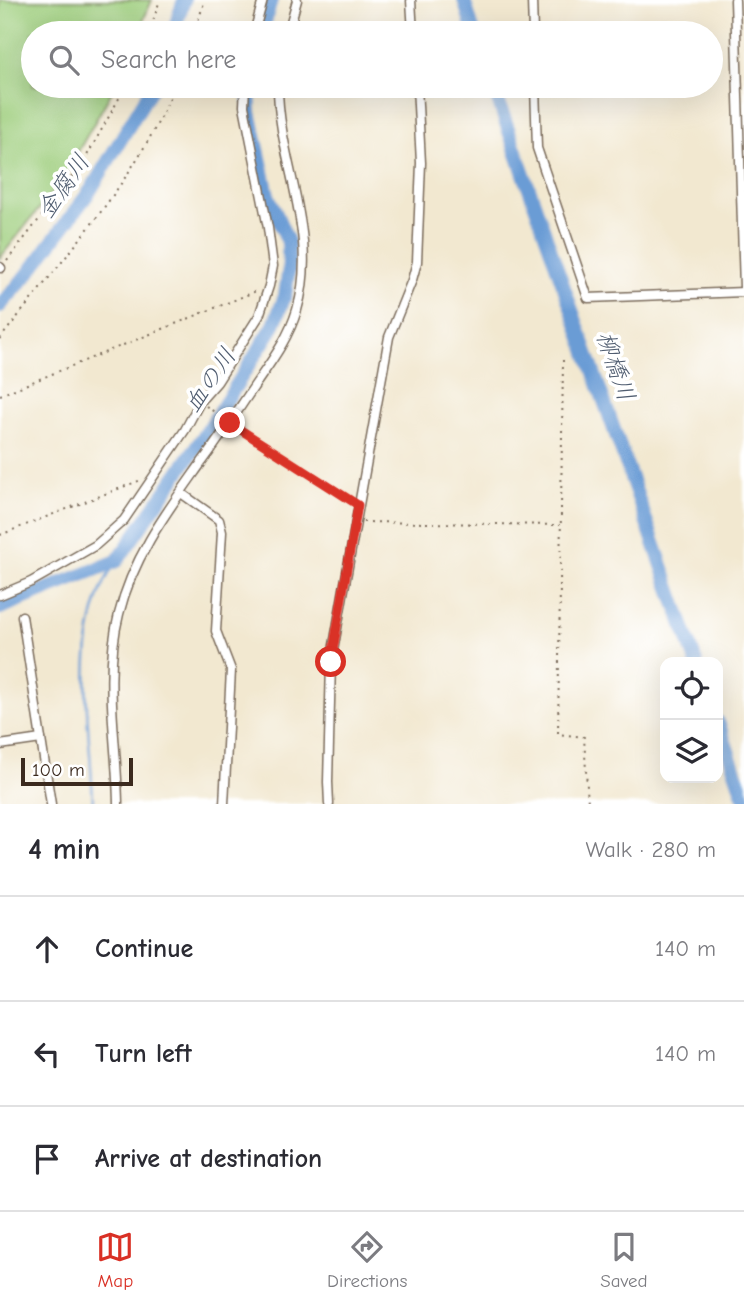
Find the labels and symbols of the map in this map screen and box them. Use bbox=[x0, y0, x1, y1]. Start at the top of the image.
water label: 金腐川 bbox=[31, 148, 95, 224]
water label: 柳橋川 bbox=[591, 327, 641, 405]
water label: 血の川 bbox=[178, 342, 242, 418]
route end bbox=[214, 407, 245, 438]
route start bbox=[315, 646, 346, 677]
scale bar bbox=[21, 755, 133, 787]

